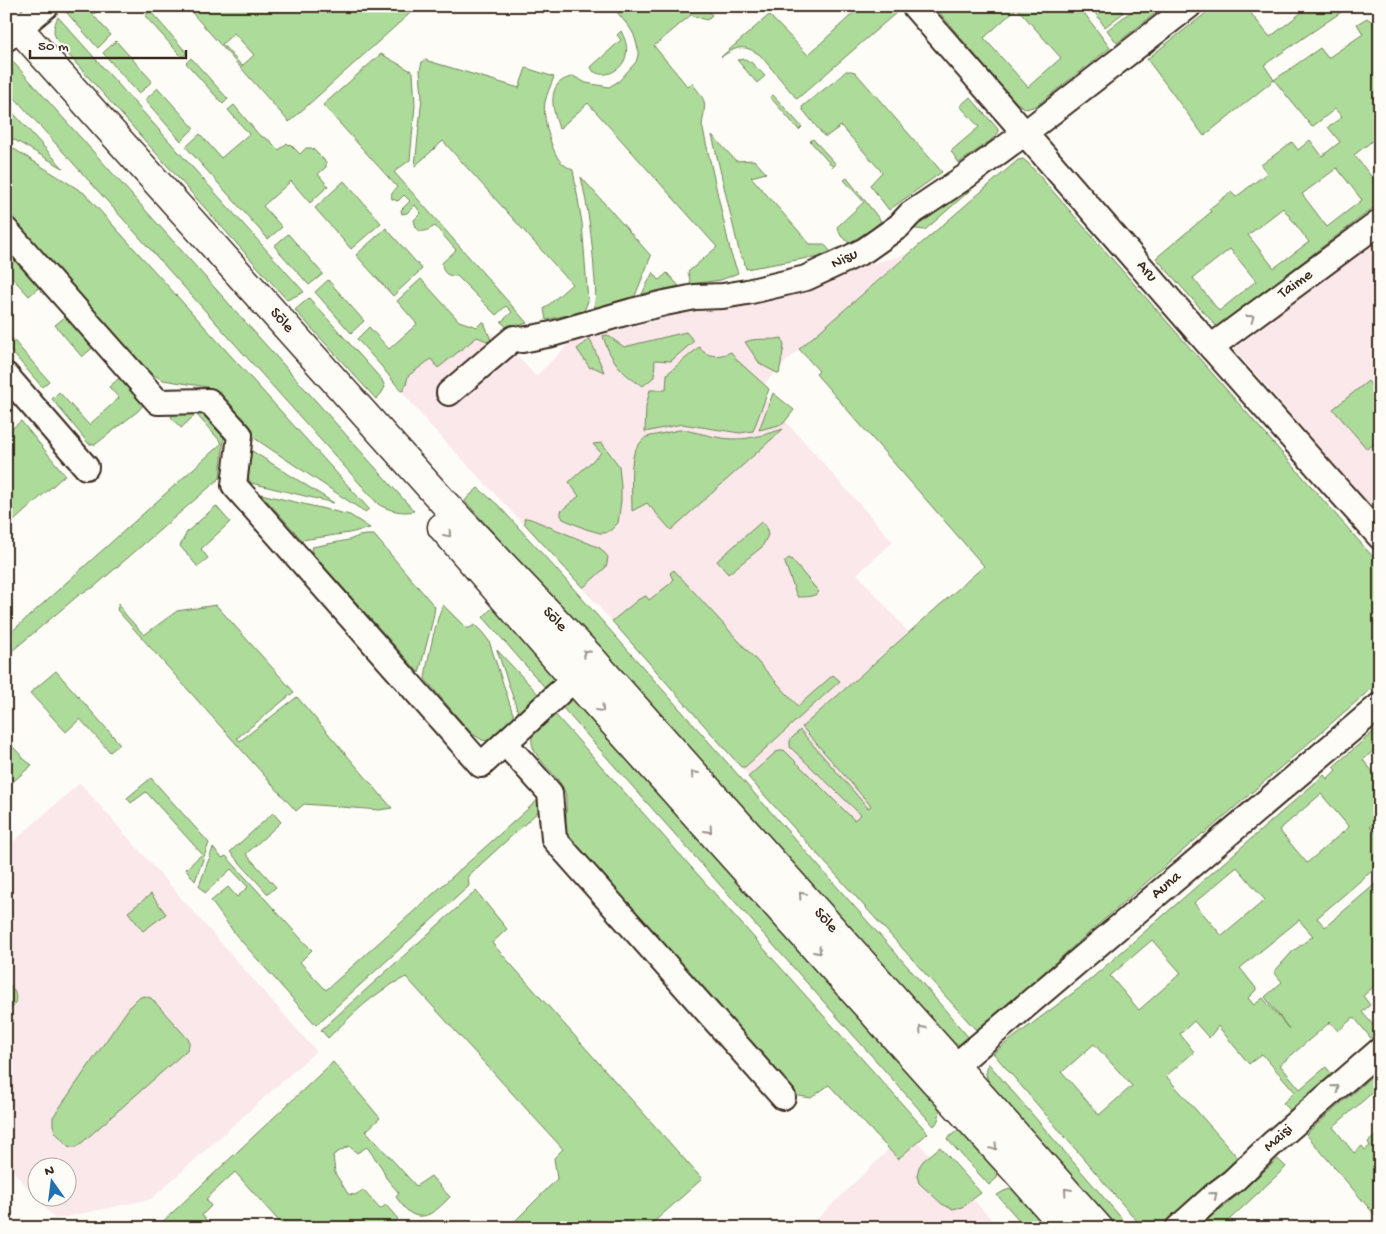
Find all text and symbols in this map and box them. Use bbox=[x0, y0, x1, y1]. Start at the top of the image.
scale bar bbox=[30, 28, 186, 60]
text: 50 m bbox=[38, 38, 69, 56]
street label: Nisu bbox=[829, 245, 862, 275]
street label: Aru bbox=[1131, 257, 1161, 287]
street label: Taime bbox=[1274, 266, 1318, 304]
street label: Sõle bbox=[265, 304, 298, 338]
one-way arrow bbox=[1245, 315, 1254, 325]
one-way arrow bbox=[442, 529, 451, 538]
street label: Sõle bbox=[538, 603, 571, 637]
one-way arrow bbox=[583, 650, 592, 659]
one-way arrow bbox=[595, 704, 604, 713]
one-way arrow bbox=[691, 770, 700, 779]
one-way arrow bbox=[704, 825, 713, 834]
street label: Auna bbox=[1148, 867, 1187, 904]
one-way arrow bbox=[799, 892, 808, 901]
street label: Sõle bbox=[809, 904, 842, 938]
one-way arrow bbox=[812, 946, 821, 955]
one-way arrow bbox=[919, 1026, 928, 1035]
one-way arrow bbox=[1331, 1085, 1340, 1094]
street label: Maisi bbox=[1260, 1121, 1298, 1157]
one-way arrow bbox=[988, 1141, 997, 1150]
north arrow bbox=[28, 1156, 78, 1206]
text: N bbox=[43, 1162, 56, 1181]
one-way arrow bbox=[1064, 1188, 1073, 1197]
one-way arrow bbox=[1209, 1192, 1218, 1201]

